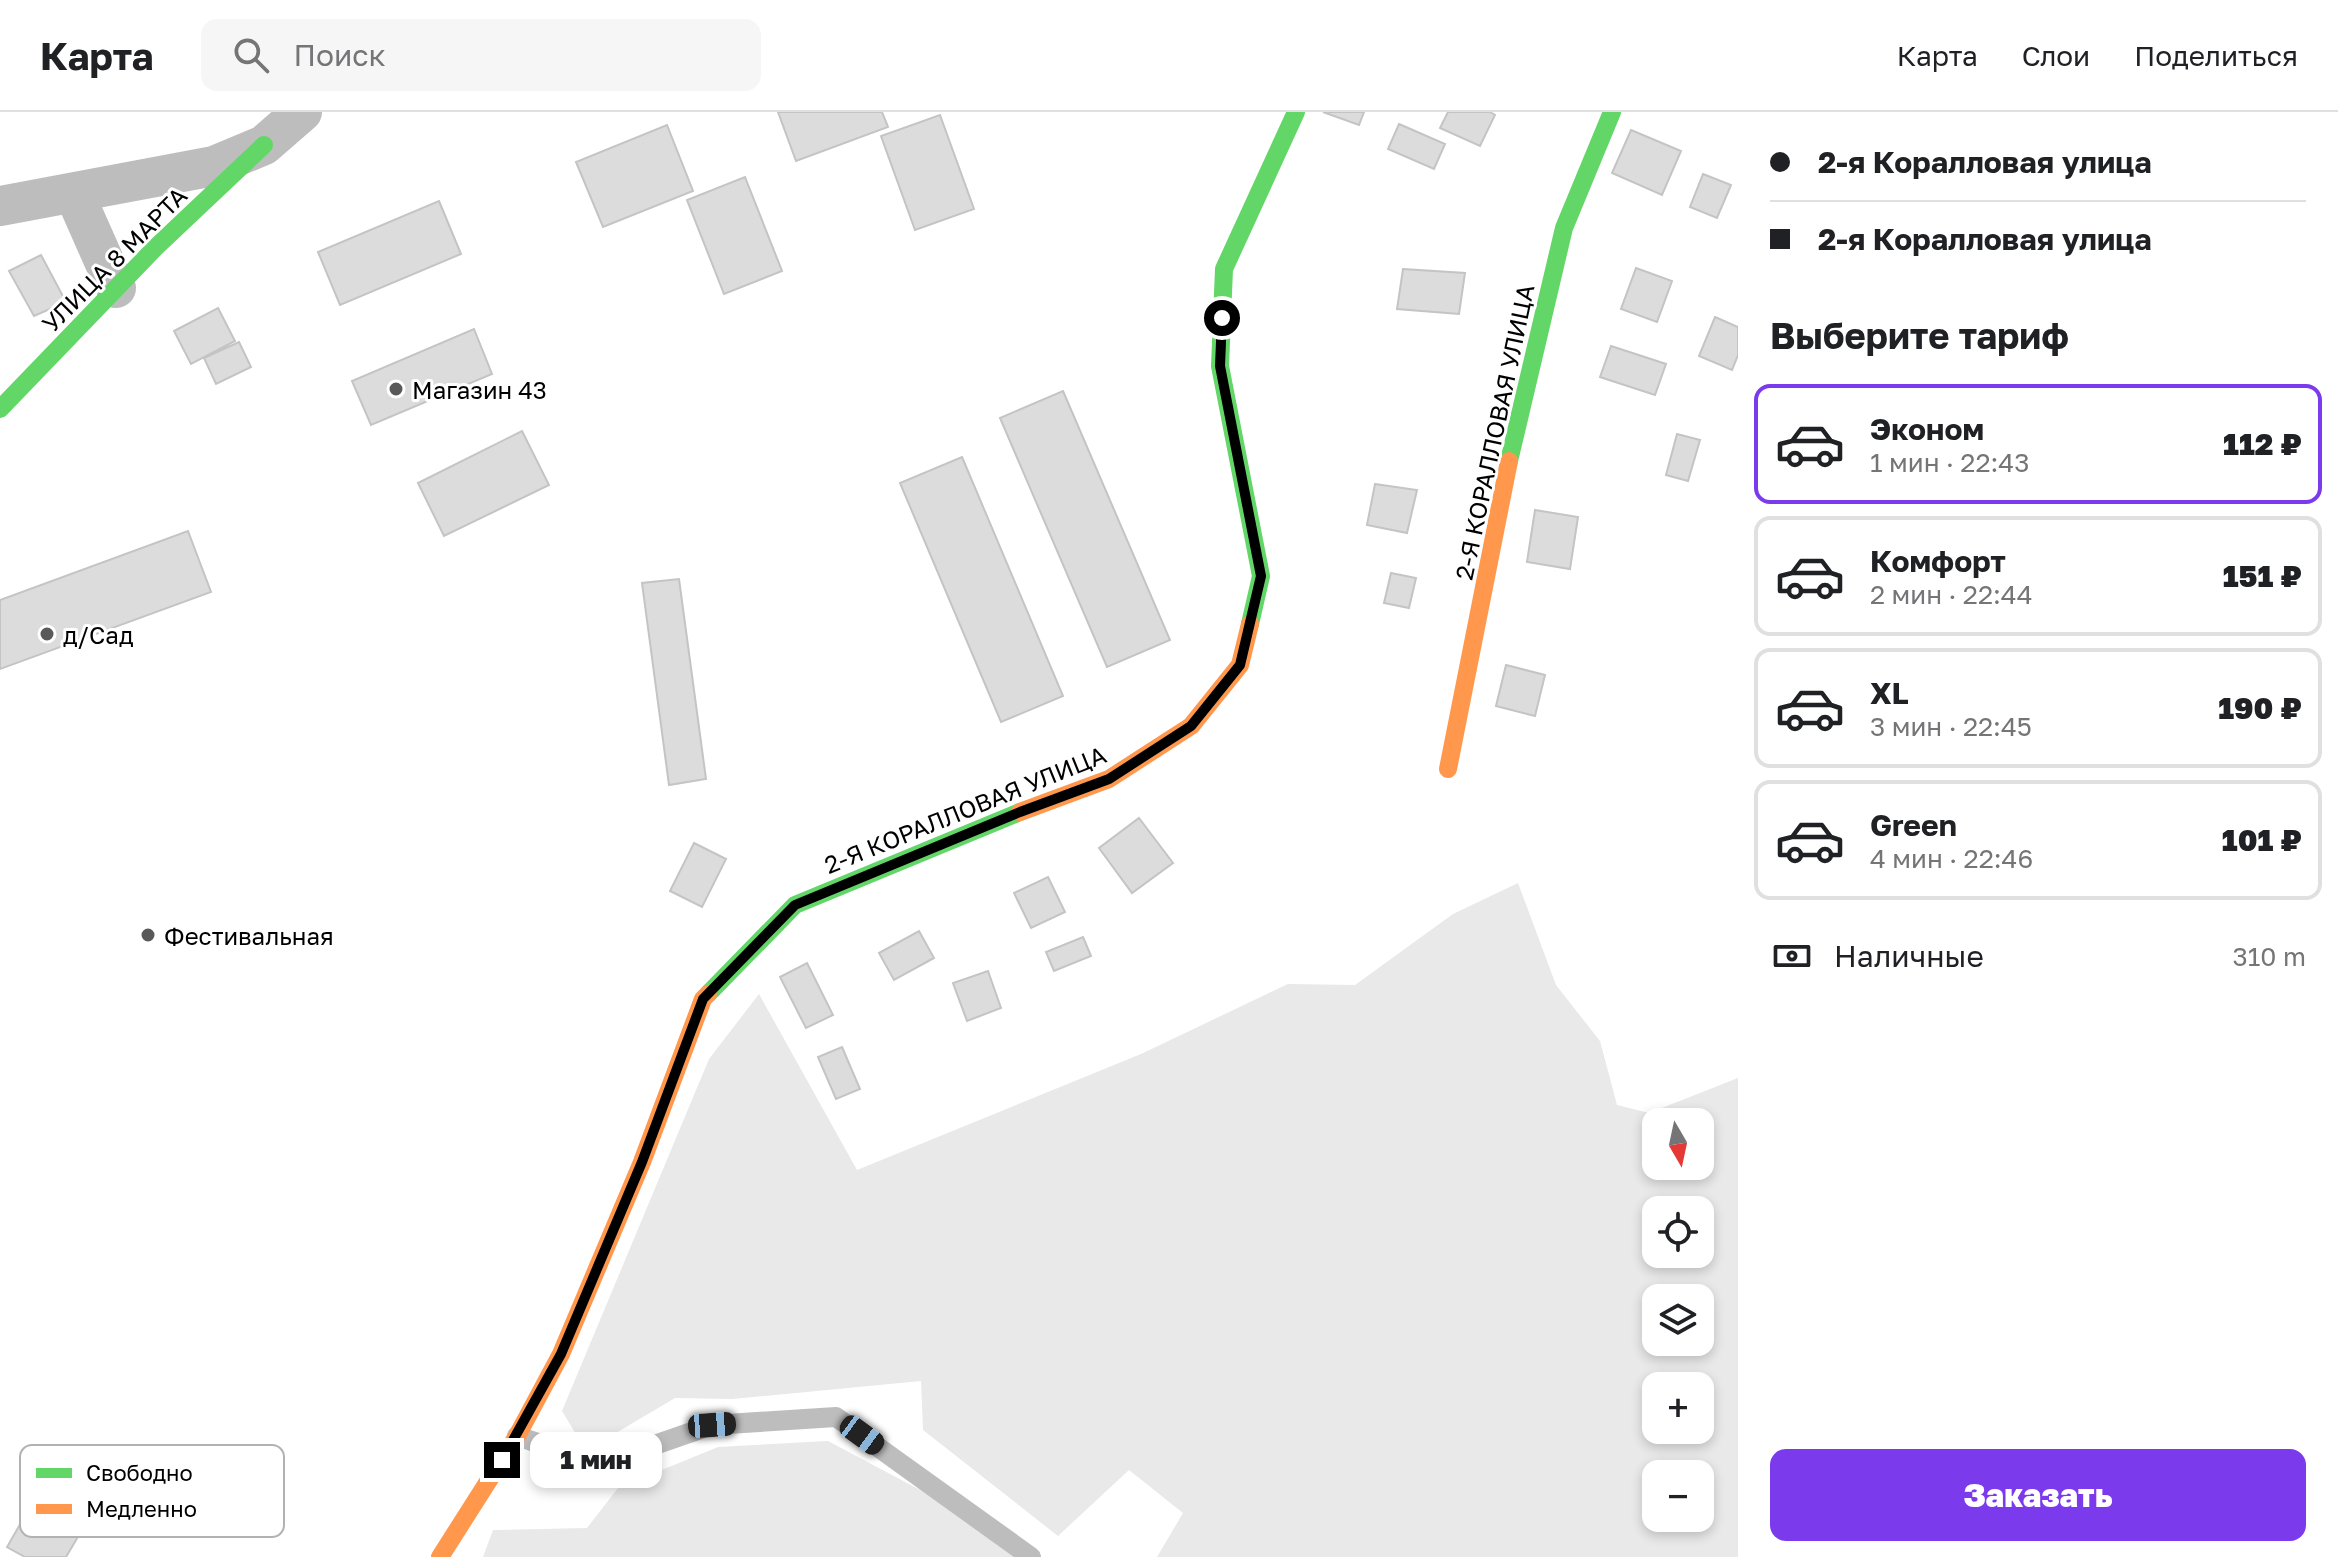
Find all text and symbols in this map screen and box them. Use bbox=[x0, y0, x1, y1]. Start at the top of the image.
search box bbox=[201, 19, 761, 91]
text: Карта bbox=[40, 33, 153, 78]
icon: search bbox=[229, 33, 273, 77]
text: Поиск bbox=[293, 37, 386, 73]
text: Карта bbox=[1897, 39, 1978, 72]
text: Слои bbox=[2022, 39, 2090, 72]
text: Поделиться bbox=[2134, 39, 2298, 72]
text: 2-я Коралловая улица bbox=[1818, 144, 2152, 180]
street label: УЛИЦА 8 МАРТА bbox=[35, 180, 193, 338]
text: 2-я Коралловая улица bbox=[1818, 221, 2152, 257]
street label: 2-Я КОРАЛЛОВАЯ УЛИЦА bbox=[1448, 282, 1540, 582]
route start bbox=[1204, 300, 1240, 336]
text: Выберите тариф bbox=[1770, 314, 2069, 357]
place label: Магазин 43 bbox=[412, 375, 547, 404]
marker: Магазин 43 bbox=[387, 380, 405, 398]
icon: car bbox=[1774, 408, 1846, 480]
text: Эконом bbox=[1870, 411, 1984, 447]
text: 112 ₽ bbox=[2223, 426, 2302, 462]
text: 1 мин · 22:43 bbox=[1870, 447, 2029, 478]
icon: car bbox=[1774, 540, 1846, 612]
text: Комфорт bbox=[1870, 543, 2006, 579]
text: 151 ₽ bbox=[2223, 558, 2302, 594]
text: 2 мин · 22:44 bbox=[1870, 579, 2033, 610]
place label: д/Сад bbox=[63, 620, 133, 649]
marker: д/Сад bbox=[38, 625, 56, 643]
icon: car bbox=[1774, 672, 1846, 744]
text: XL bbox=[1870, 675, 1909, 711]
text: 190 ₽ bbox=[2218, 690, 2302, 726]
text: 3 мин · 22:45 bbox=[1870, 711, 2032, 742]
street label: 2-Я КОРАЛЛОВАЯ УЛИЦА bbox=[820, 739, 1110, 879]
icon: car bbox=[1774, 804, 1846, 876]
text: Green bbox=[1870, 807, 1957, 843]
text: 101 ₽ bbox=[2222, 822, 2302, 858]
text: 4 мин · 22:46 bbox=[1870, 843, 2033, 874]
place label: Фестивальная bbox=[164, 921, 334, 950]
marker: Фестивальная bbox=[139, 926, 157, 944]
icon: cash bbox=[1770, 934, 1814, 978]
text: Наличные bbox=[1834, 938, 1984, 974]
text: 310 m bbox=[2233, 941, 2306, 972]
north arrow bbox=[1642, 1108, 1714, 1180]
map controls bbox=[1642, 1108, 1714, 1532]
button: locate bbox=[1642, 1196, 1714, 1268]
button: layers bbox=[1642, 1284, 1714, 1356]
button: + bbox=[1642, 1372, 1714, 1444]
car bbox=[687, 1411, 737, 1439]
car bbox=[836, 1411, 888, 1459]
callout: 1 мин bbox=[530, 1432, 662, 1488]
route end bbox=[484, 1442, 520, 1478]
text: 1 мин bbox=[560, 1444, 632, 1475]
legend bbox=[20, 1445, 284, 1537]
button: Заказать bbox=[1770, 1449, 2306, 1541]
text: Свободно bbox=[86, 1459, 193, 1486]
button: − bbox=[1642, 1460, 1714, 1532]
text: Медленно bbox=[86, 1495, 197, 1522]

